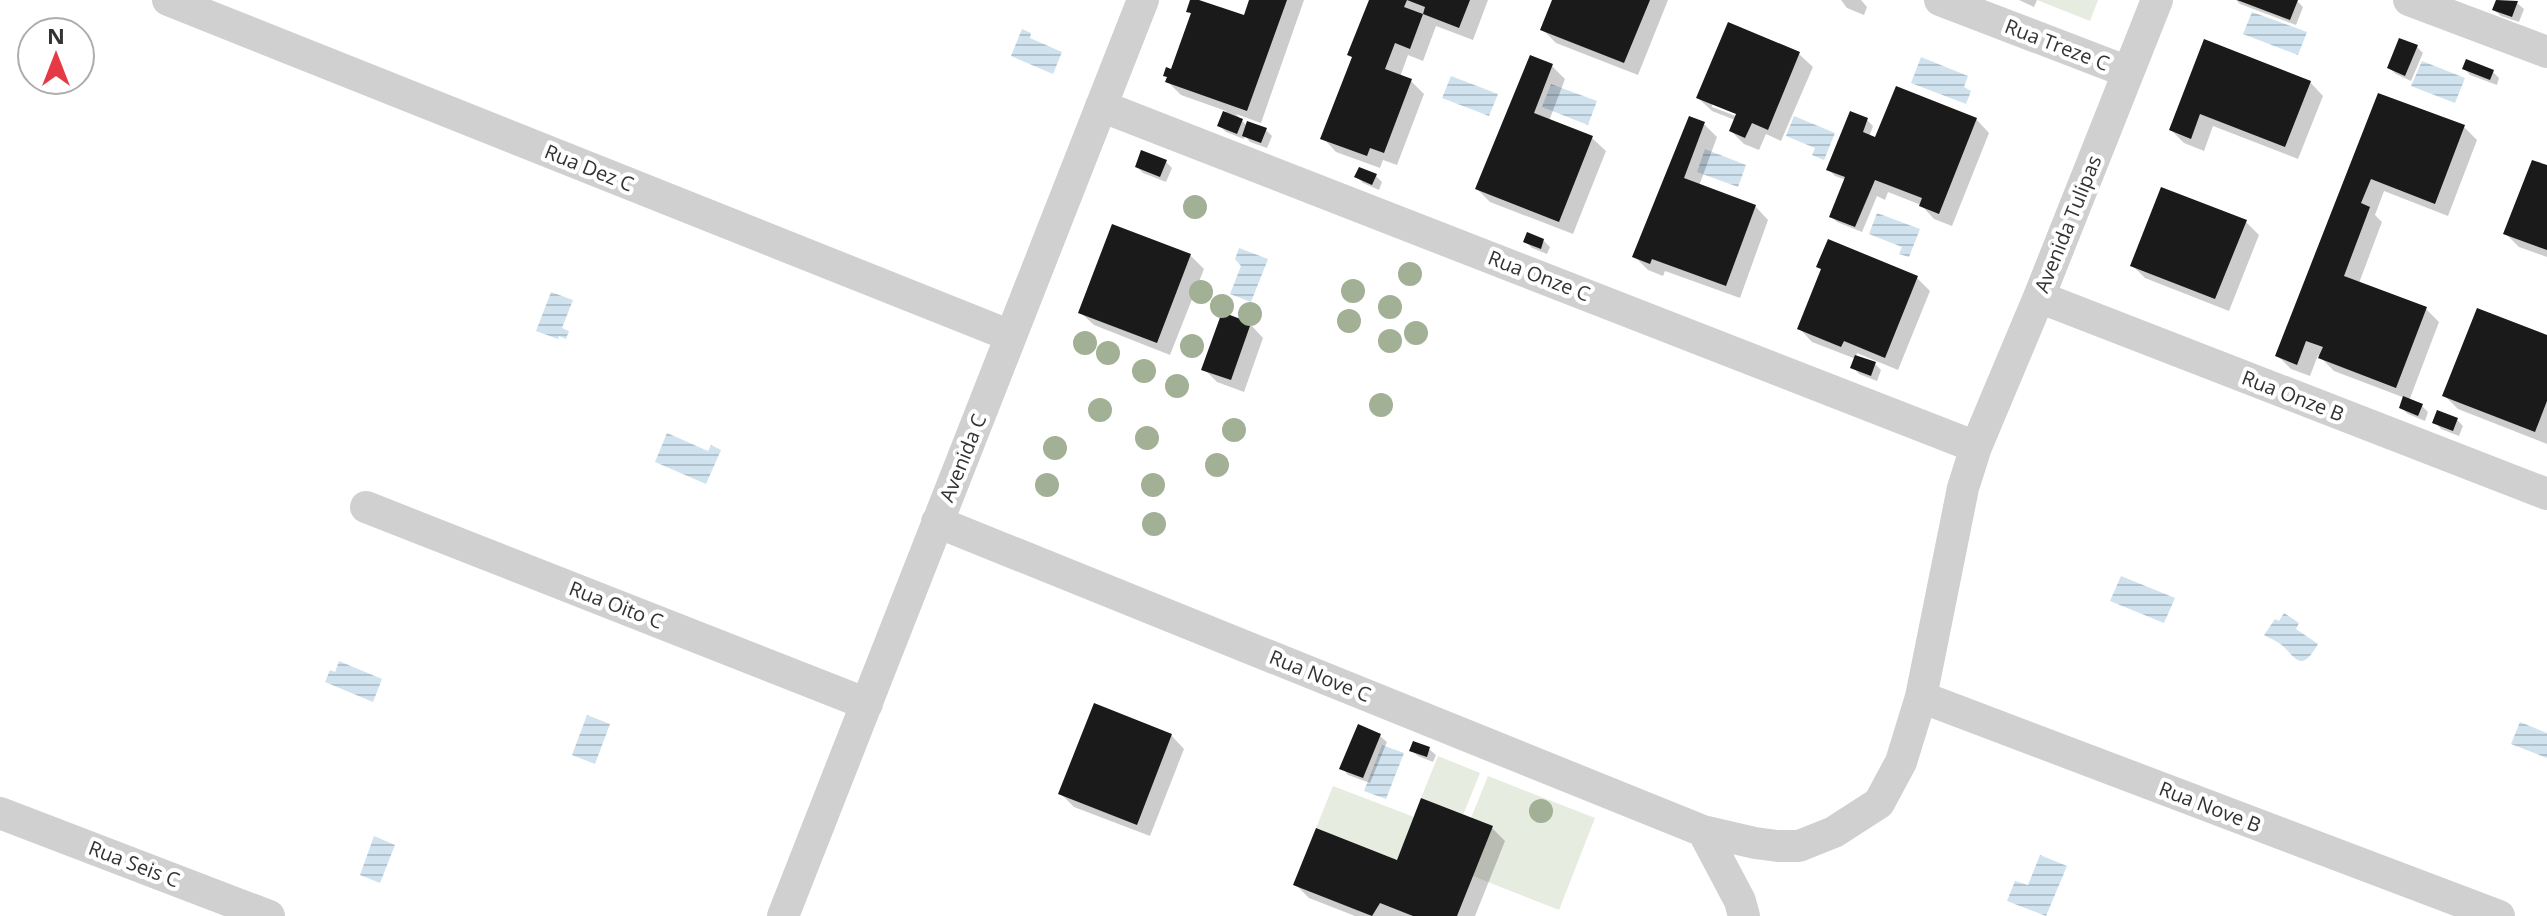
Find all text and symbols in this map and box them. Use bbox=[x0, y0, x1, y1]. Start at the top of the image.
street label: Rua Treze C bbox=[2001, 12, 2113, 77]
north arrow bbox=[16, 16, 96, 96]
text: N bbox=[47, 20, 65, 50]
street label: Rua Dez C bbox=[541, 137, 638, 198]
street label: Avenida Tulipas bbox=[2028, 151, 2107, 297]
street label: Rua Onze C bbox=[1484, 244, 1594, 307]
street label: Rua Onze B bbox=[2238, 364, 2348, 427]
street label: Avenida C bbox=[933, 410, 992, 506]
street label: Rua Oito C bbox=[565, 574, 667, 635]
street label: Rua Nove C bbox=[1266, 643, 1375, 708]
street label: Rua Nove B bbox=[2155, 775, 2265, 838]
street label: Rua Seis C bbox=[85, 834, 184, 893]

